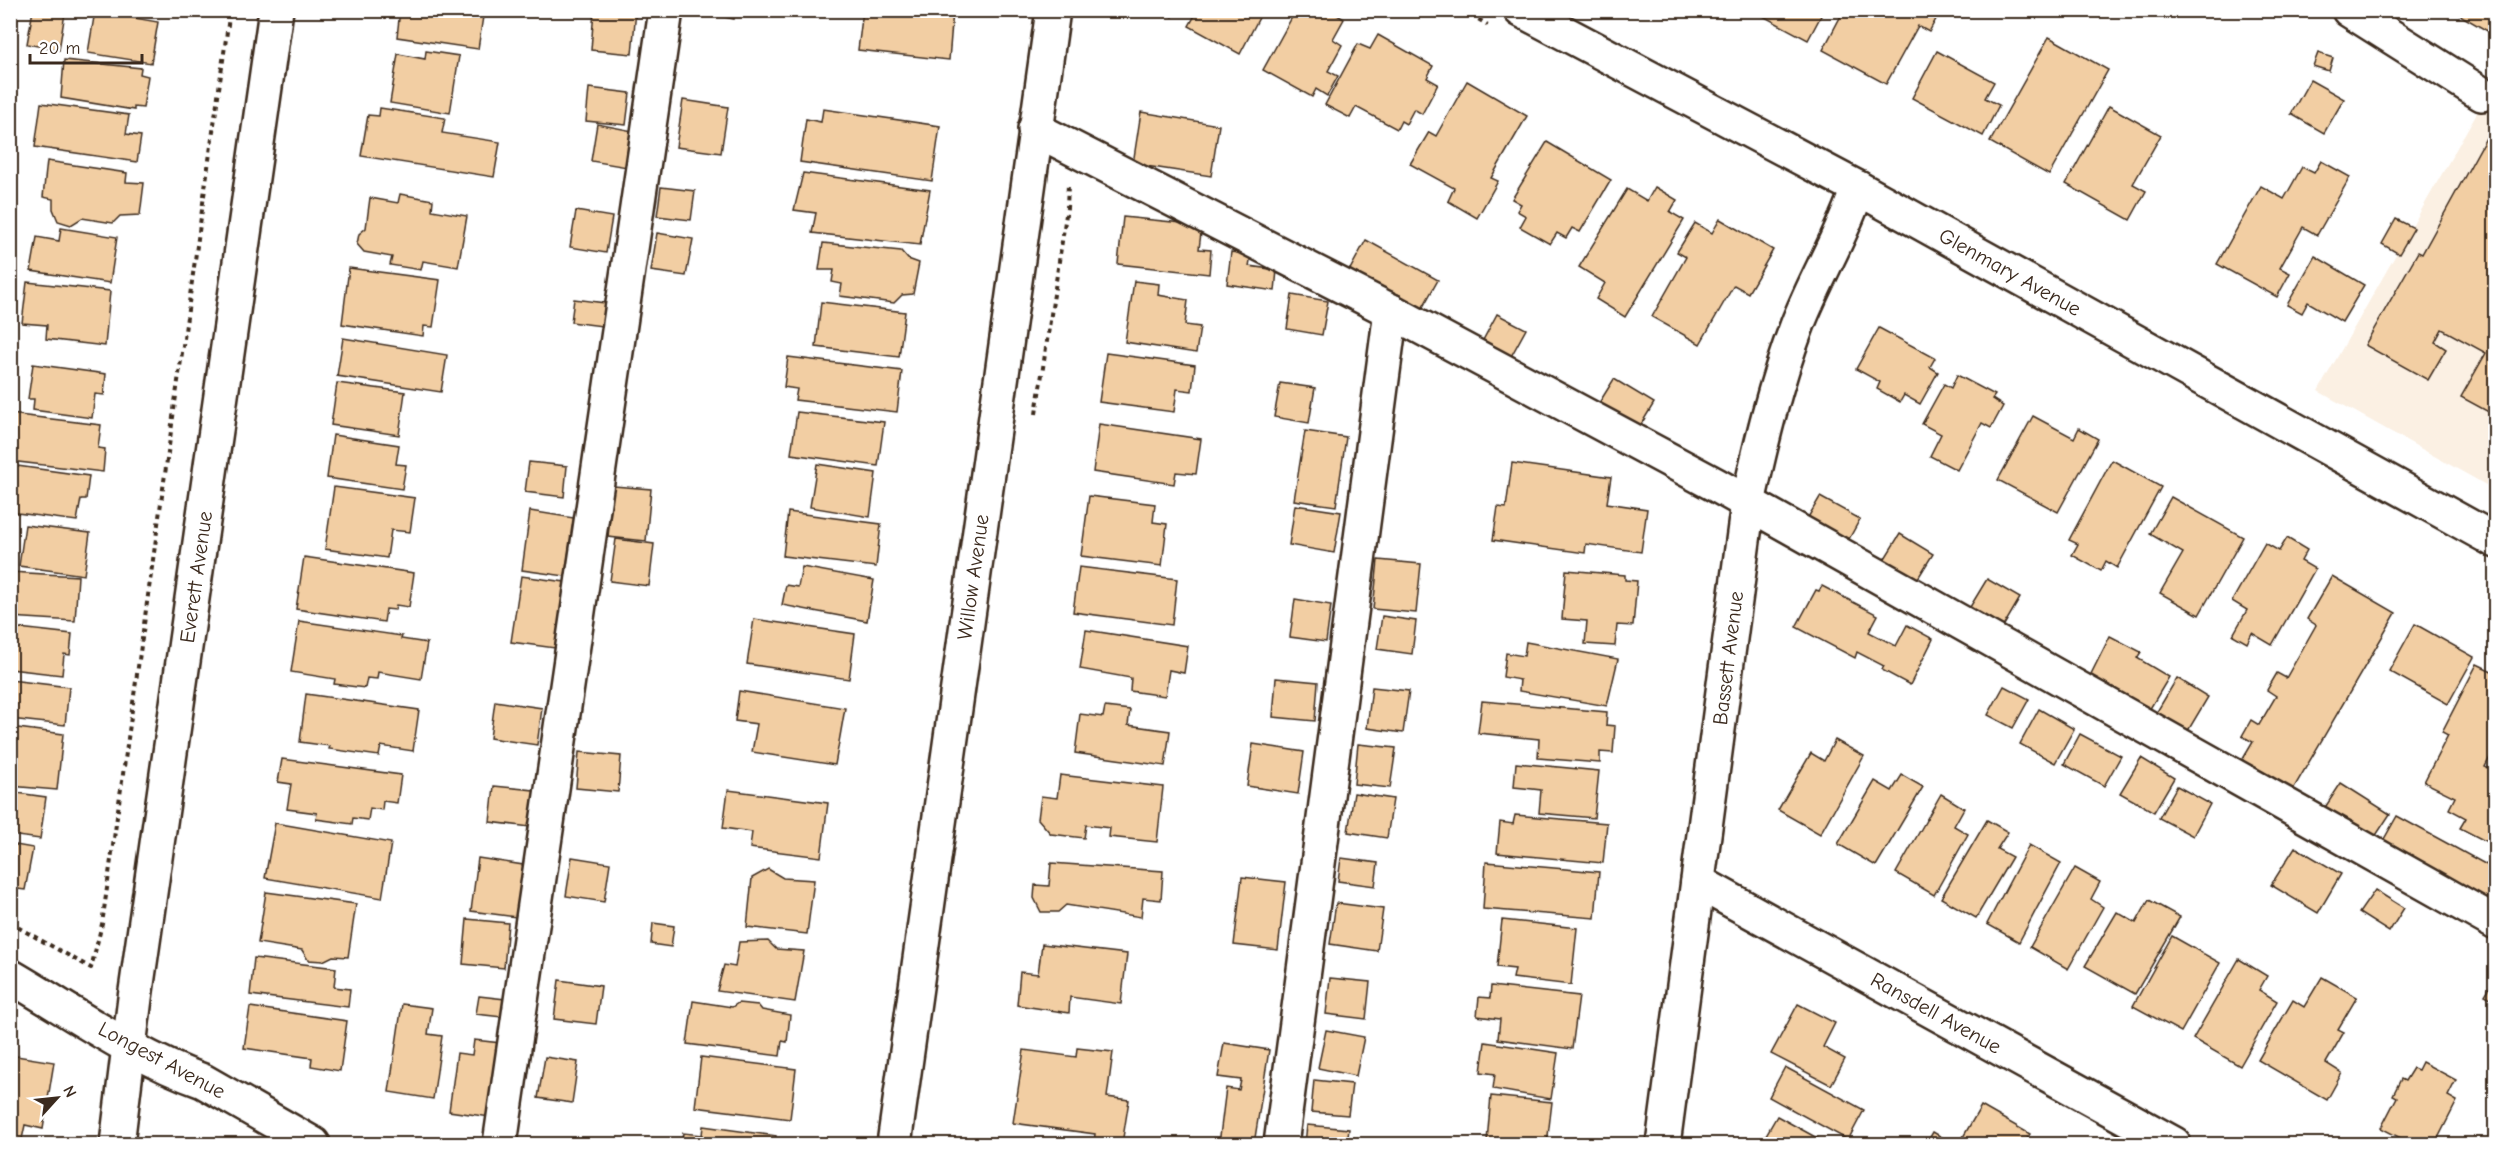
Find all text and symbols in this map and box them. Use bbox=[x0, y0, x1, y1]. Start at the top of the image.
scale bar bbox=[30, 27, 142, 65]
text: 20 m bbox=[39, 38, 80, 59]
street label: Glenmary Avenue bbox=[1935, 223, 2085, 321]
street label: Everett Avenue bbox=[175, 509, 217, 645]
street label: Willow Avenue bbox=[952, 513, 994, 641]
street label: Bassett Avenue bbox=[1708, 590, 1748, 726]
street label: Ransdell Avenue bbox=[1867, 967, 2005, 1059]
street label: Longest Avenue bbox=[94, 1016, 230, 1104]
north arrow bbox=[27, 1068, 87, 1128]
text: N bbox=[59, 1083, 80, 1100]

